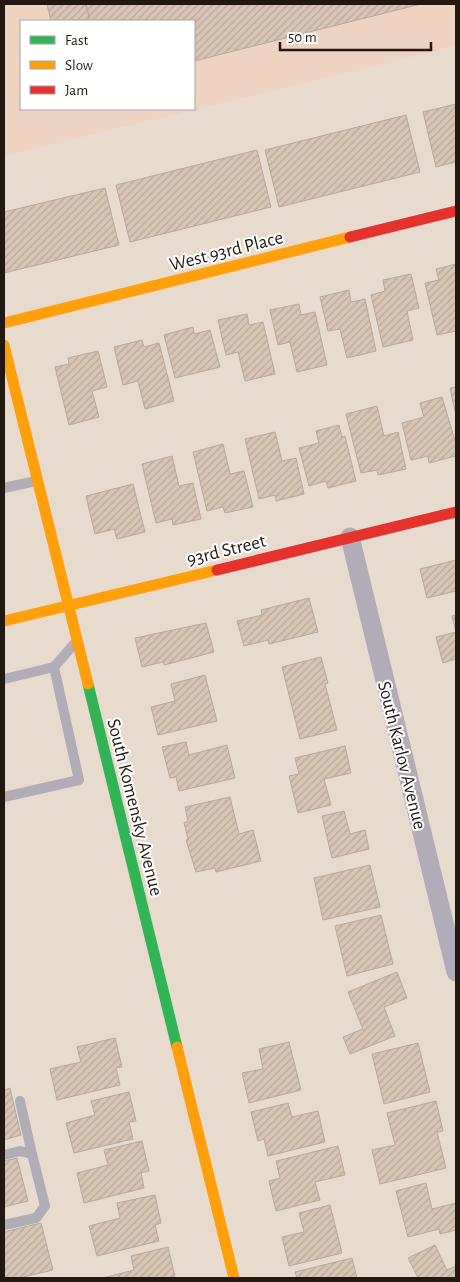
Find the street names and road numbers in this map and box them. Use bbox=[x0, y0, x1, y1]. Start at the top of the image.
street label: West 93rd Place bbox=[168, 228, 285, 275]
street label: 93rd Street bbox=[185, 531, 268, 569]
street label: South Karlov Avenue bbox=[374, 679, 429, 831]
street label: South Komensky Avenue bbox=[103, 717, 166, 898]

